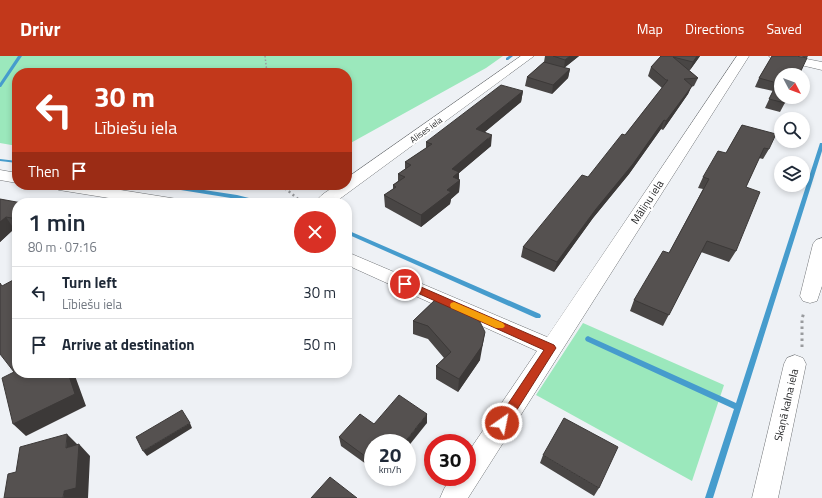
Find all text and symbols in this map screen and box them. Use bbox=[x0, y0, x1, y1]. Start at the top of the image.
text: Drivr bbox=[20, 14, 61, 43]
text: Map bbox=[637, 18, 663, 39]
text: Directions bbox=[685, 18, 744, 39]
text: Saved bbox=[766, 18, 802, 39]
north arrow bbox=[774, 68, 810, 104]
map controls bbox=[774, 68, 810, 192]
text: 30 m bbox=[94, 75, 155, 118]
icon: left bbox=[28, 84, 80, 136]
button: search bbox=[774, 112, 810, 148]
street label: Alises iela bbox=[407, 113, 445, 146]
text: Lībiešu iela bbox=[94, 114, 177, 141]
button: layers bbox=[774, 156, 810, 192]
text: Then bbox=[28, 160, 60, 183]
icon: arrive bbox=[68, 160, 90, 182]
street label: Māliņu iela bbox=[627, 176, 668, 227]
text: 1 min bbox=[28, 204, 86, 240]
button: close bbox=[294, 211, 336, 253]
text: 80 m · 07:16 bbox=[28, 237, 97, 257]
pin bbox=[388, 267, 422, 301]
text: Turn left bbox=[62, 271, 117, 294]
icon: arrive bbox=[394, 273, 416, 295]
text: 30 m bbox=[303, 281, 336, 304]
icon: left bbox=[28, 282, 50, 304]
text: Lībiešu iela bbox=[62, 294, 122, 314]
text: Arrive at destination bbox=[62, 333, 195, 356]
text: 50 m bbox=[303, 333, 336, 356]
icon: arrive bbox=[28, 334, 50, 356]
street label: Skaņā kalna iela bbox=[770, 367, 802, 443]
position arrow bbox=[481, 402, 523, 444]
speed limit sign: 30 bbox=[424, 434, 476, 486]
text: 20 bbox=[379, 439, 401, 470]
text: km/h bbox=[379, 462, 401, 477]

